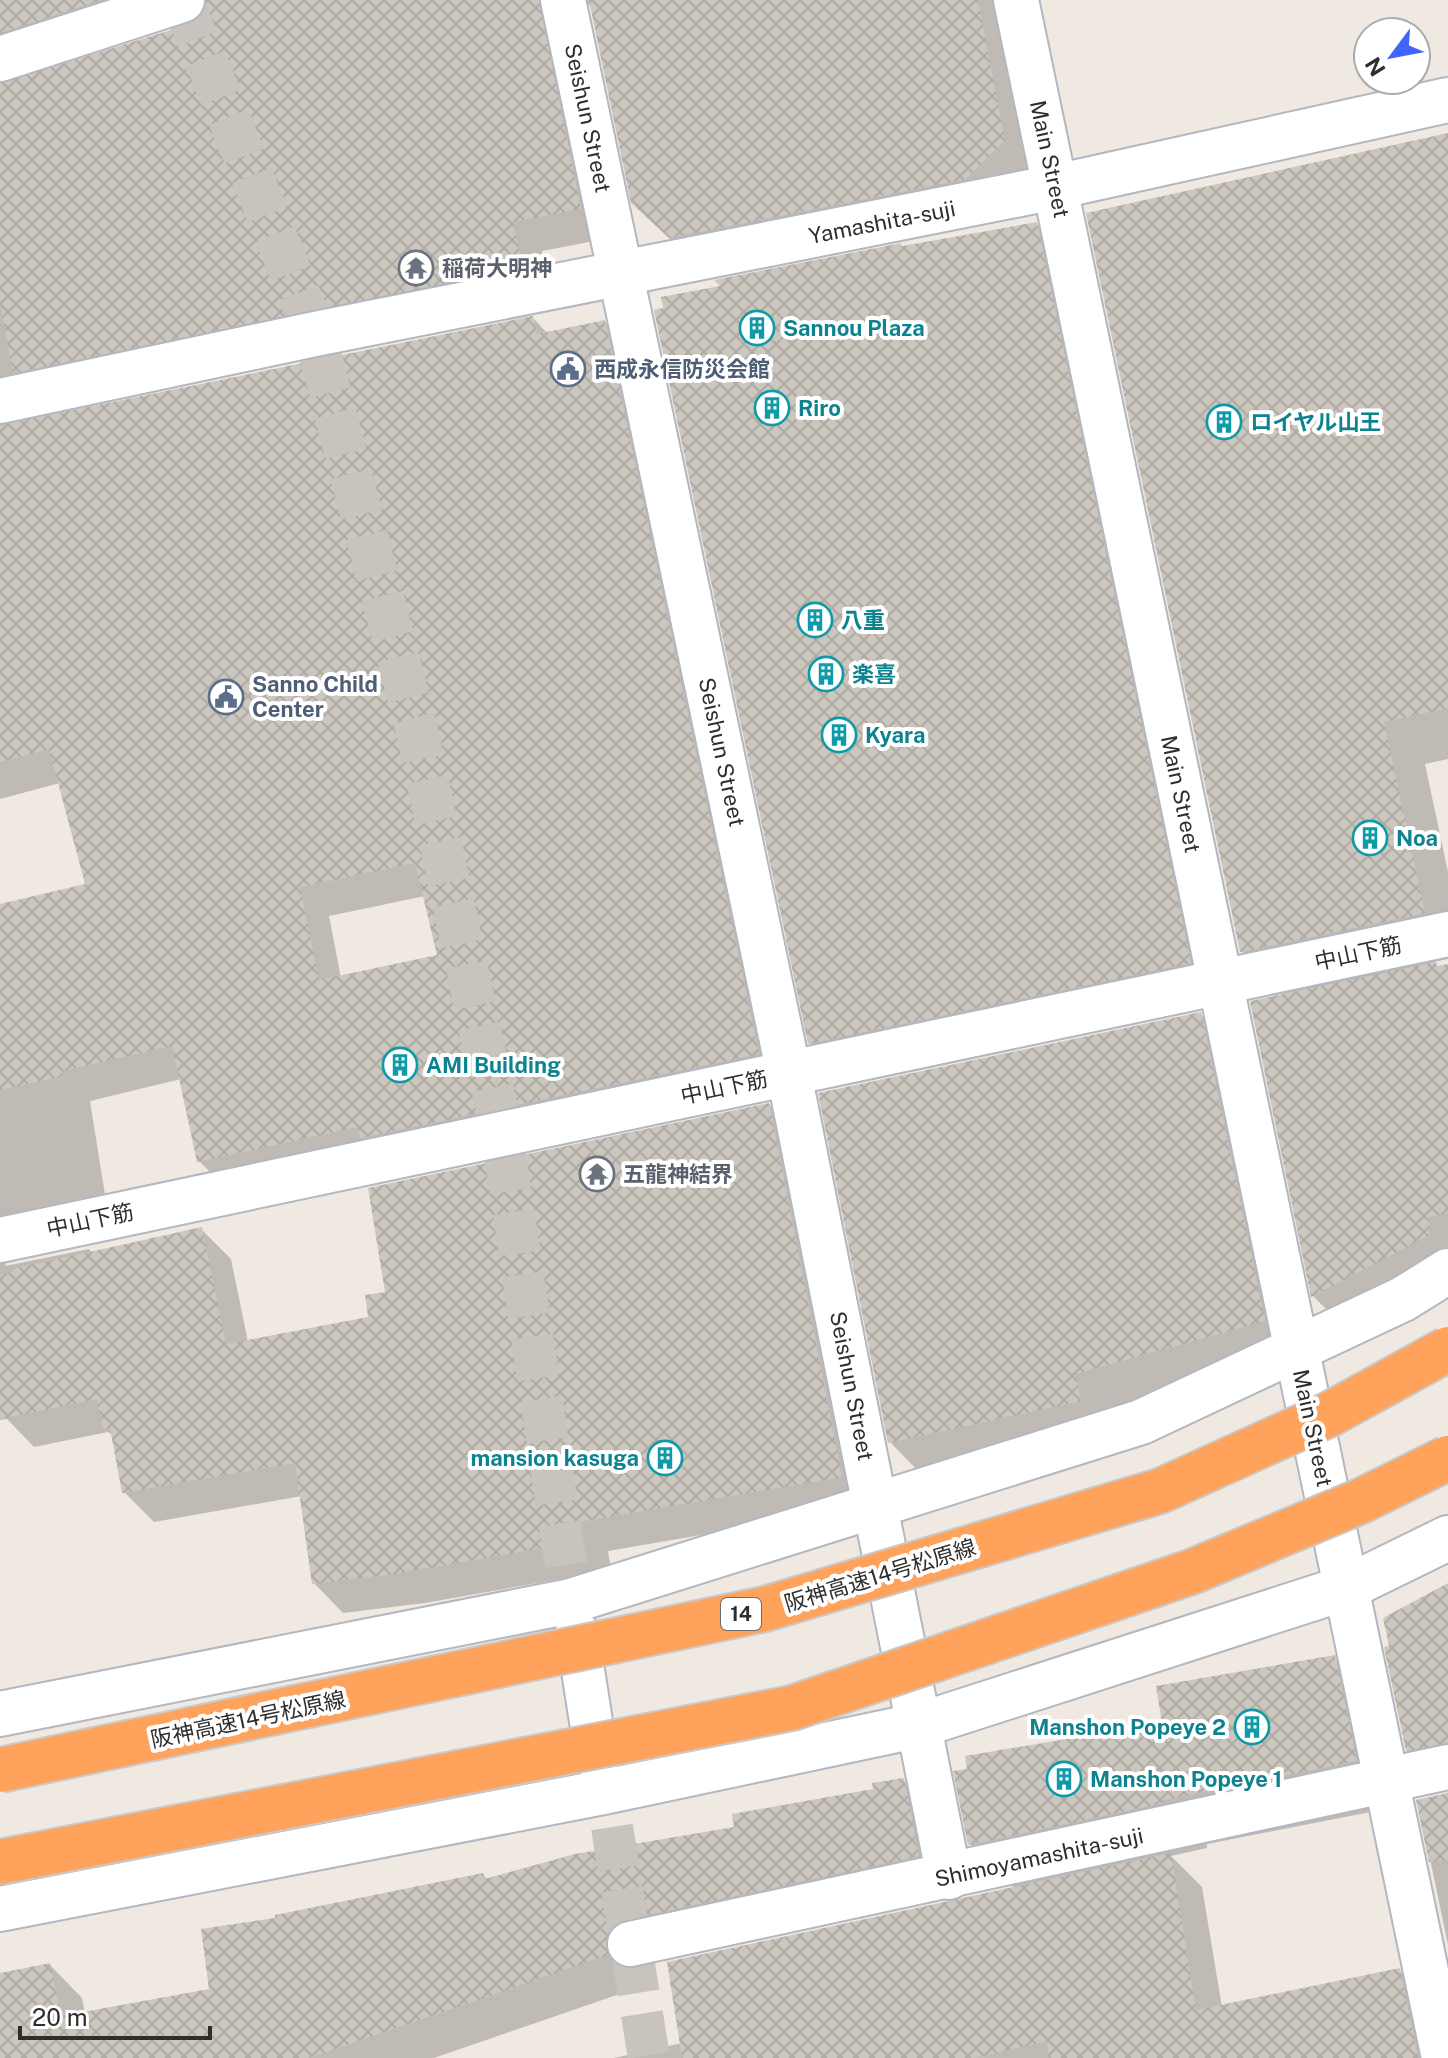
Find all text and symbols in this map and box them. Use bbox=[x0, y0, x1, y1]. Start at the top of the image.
north arrow bbox=[1352, 16, 1432, 96]
street label: Seishun Street bbox=[560, 41, 616, 195]
text: N bbox=[1359, 52, 1391, 81]
street label: Main Street bbox=[1025, 98, 1075, 220]
street label: Yamashita-suji bbox=[807, 195, 957, 249]
temple icon: 稲荷大明神 bbox=[397, 249, 435, 287]
place label: 稲荷大明神 bbox=[442, 255, 552, 281]
building icon: Sannou Plaza bbox=[738, 309, 776, 347]
place label: Sannou Plaza bbox=[783, 315, 925, 341]
public building icon: 西成永信防災会館 bbox=[549, 350, 587, 388]
place label: 西成永信防災会館 bbox=[594, 356, 770, 382]
building icon: Riro bbox=[753, 389, 791, 427]
place label: Riro bbox=[798, 395, 841, 421]
building icon: ロイヤル山王 bbox=[1205, 403, 1243, 441]
place label: ロイヤル山王 bbox=[1250, 409, 1381, 435]
building icon: 八重 bbox=[796, 601, 834, 639]
place label: 八重 bbox=[841, 607, 885, 633]
building icon: 楽喜 bbox=[807, 655, 845, 693]
place label: 楽喜 bbox=[852, 661, 896, 687]
place label: Sanno Child Center bbox=[252, 671, 378, 722]
street label: Seishun Street bbox=[694, 675, 750, 829]
public building icon: Sanno Child Center bbox=[207, 678, 245, 716]
building icon: Kyara bbox=[820, 716, 858, 754]
place label: Kyara bbox=[865, 722, 925, 748]
street label: Main Street bbox=[1156, 733, 1206, 855]
building icon: Noa bbox=[1351, 819, 1389, 857]
place label: Noa bbox=[1396, 825, 1438, 851]
street label: 中山下筋 bbox=[1312, 931, 1404, 975]
building icon: AMI Building bbox=[381, 1046, 419, 1084]
place label: AMI Building bbox=[426, 1052, 561, 1078]
street label: 中山下筋 bbox=[678, 1065, 770, 1109]
temple icon: 五龍神結界 bbox=[578, 1155, 616, 1193]
place label: 五龍神結界 bbox=[623, 1161, 733, 1187]
street label: 中山下筋 bbox=[44, 1198, 136, 1242]
street label: Seishun Street bbox=[825, 1309, 879, 1463]
street label: Main Street bbox=[1288, 1367, 1338, 1489]
building icon: mansion kasuga bbox=[646, 1439, 684, 1477]
place label: mansion kasuga bbox=[471, 1445, 639, 1471]
street label: 阪神高速14号松原線 bbox=[781, 1534, 979, 1616]
road number: 14 bbox=[721, 1598, 761, 1630]
street label: 阪神高速14号松原線 bbox=[148, 1686, 348, 1752]
building icon: Manshon Popeye 2 bbox=[1233, 1708, 1271, 1746]
place label: Manshon Popeye 2 bbox=[1029, 1714, 1226, 1740]
building icon: Manshon Popeye 1 bbox=[1045, 1760, 1083, 1798]
place label: Manshon Popeye 1 bbox=[1090, 1766, 1282, 1792]
street label: Shimoyamashita-suji bbox=[932, 1822, 1146, 1892]
scale bar bbox=[20, 1990, 210, 2040]
text: 20 m bbox=[32, 2003, 88, 2031]

